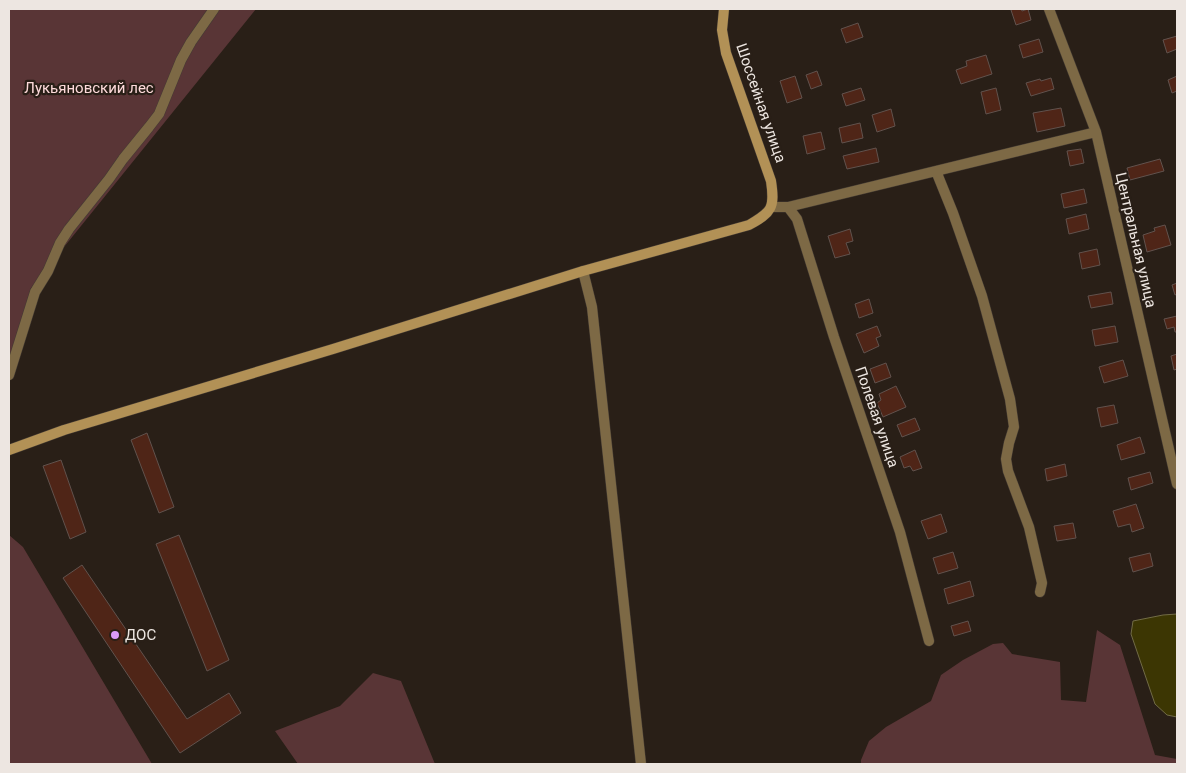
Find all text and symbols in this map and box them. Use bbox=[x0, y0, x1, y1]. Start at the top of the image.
street label: Шоссейная улица bbox=[732, 41, 790, 165]
park label: Лукьяновский лес bbox=[24, 79, 154, 97]
street label: Центральная улица bbox=[1112, 171, 1160, 309]
street label: Полевая улица bbox=[851, 364, 903, 470]
place label: ДОС bbox=[125, 626, 156, 644]
marker: ДОС bbox=[109, 629, 121, 641]

